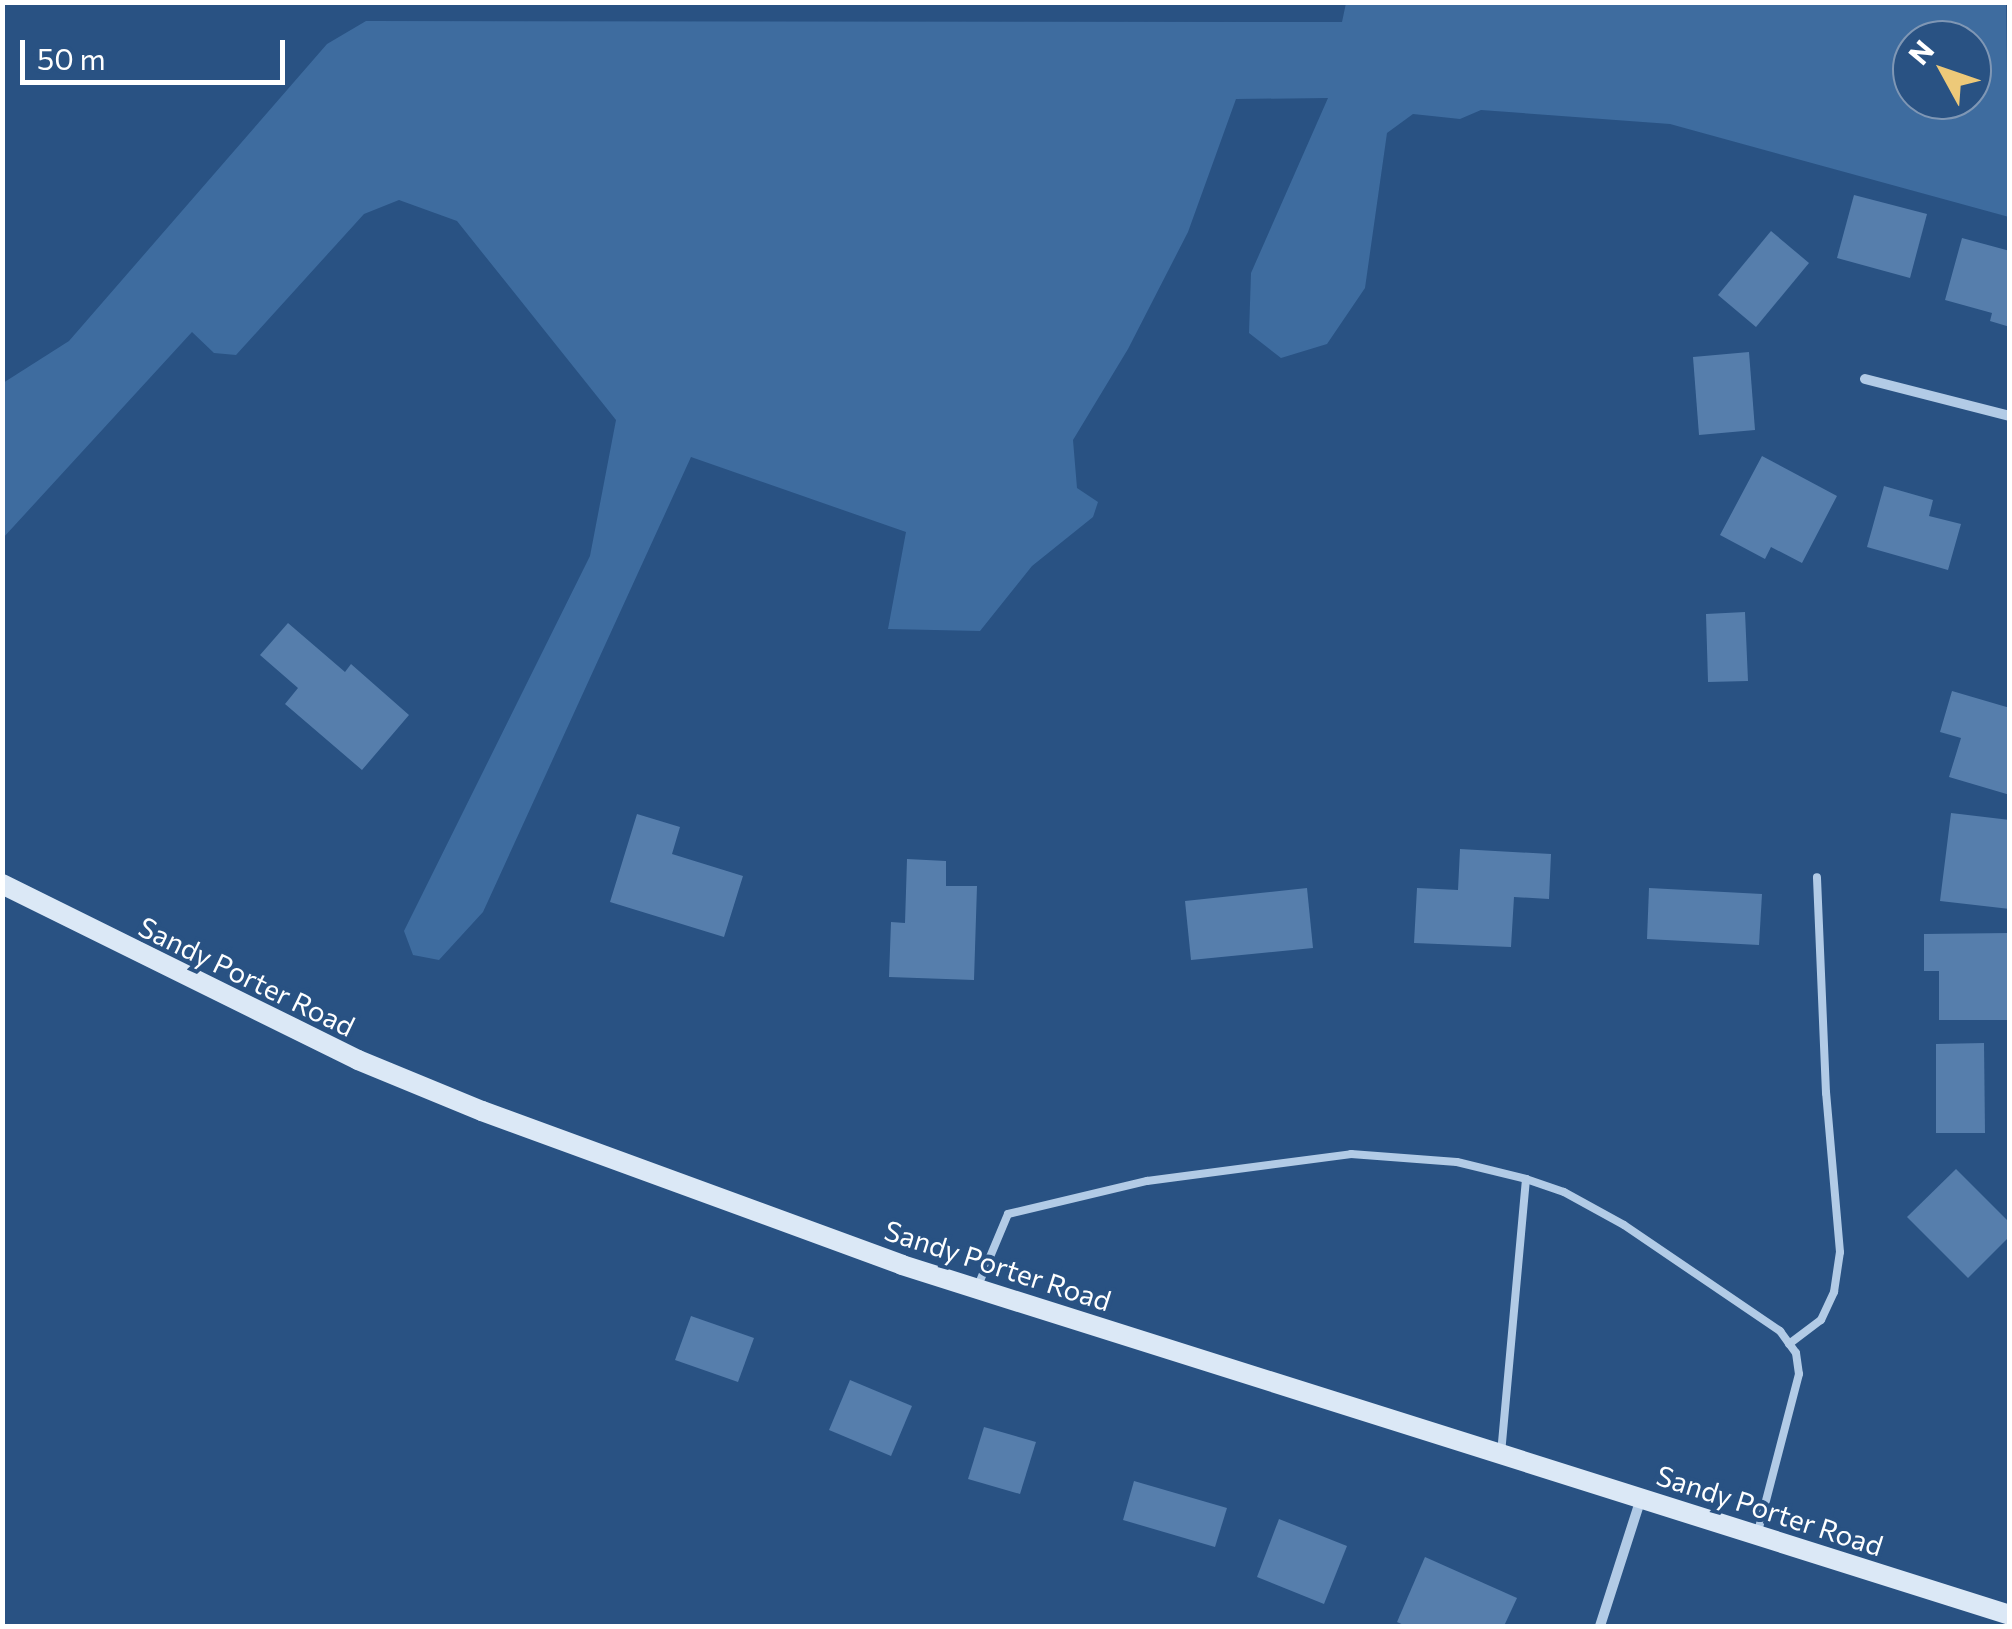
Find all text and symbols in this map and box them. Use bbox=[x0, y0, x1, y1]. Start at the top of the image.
scale bar bbox=[25, 20, 290, 82]
north arrow bbox=[1892, 20, 1992, 120]
text: N bbox=[1901, 33, 1940, 71]
text: 50 m bbox=[37, 39, 106, 76]
street label: Sandy Porter Road bbox=[134, 909, 360, 1043]
street label: Sandy Porter Road bbox=[881, 1213, 1115, 1317]
street label: Sandy Porter Road bbox=[1653, 1458, 1887, 1562]

